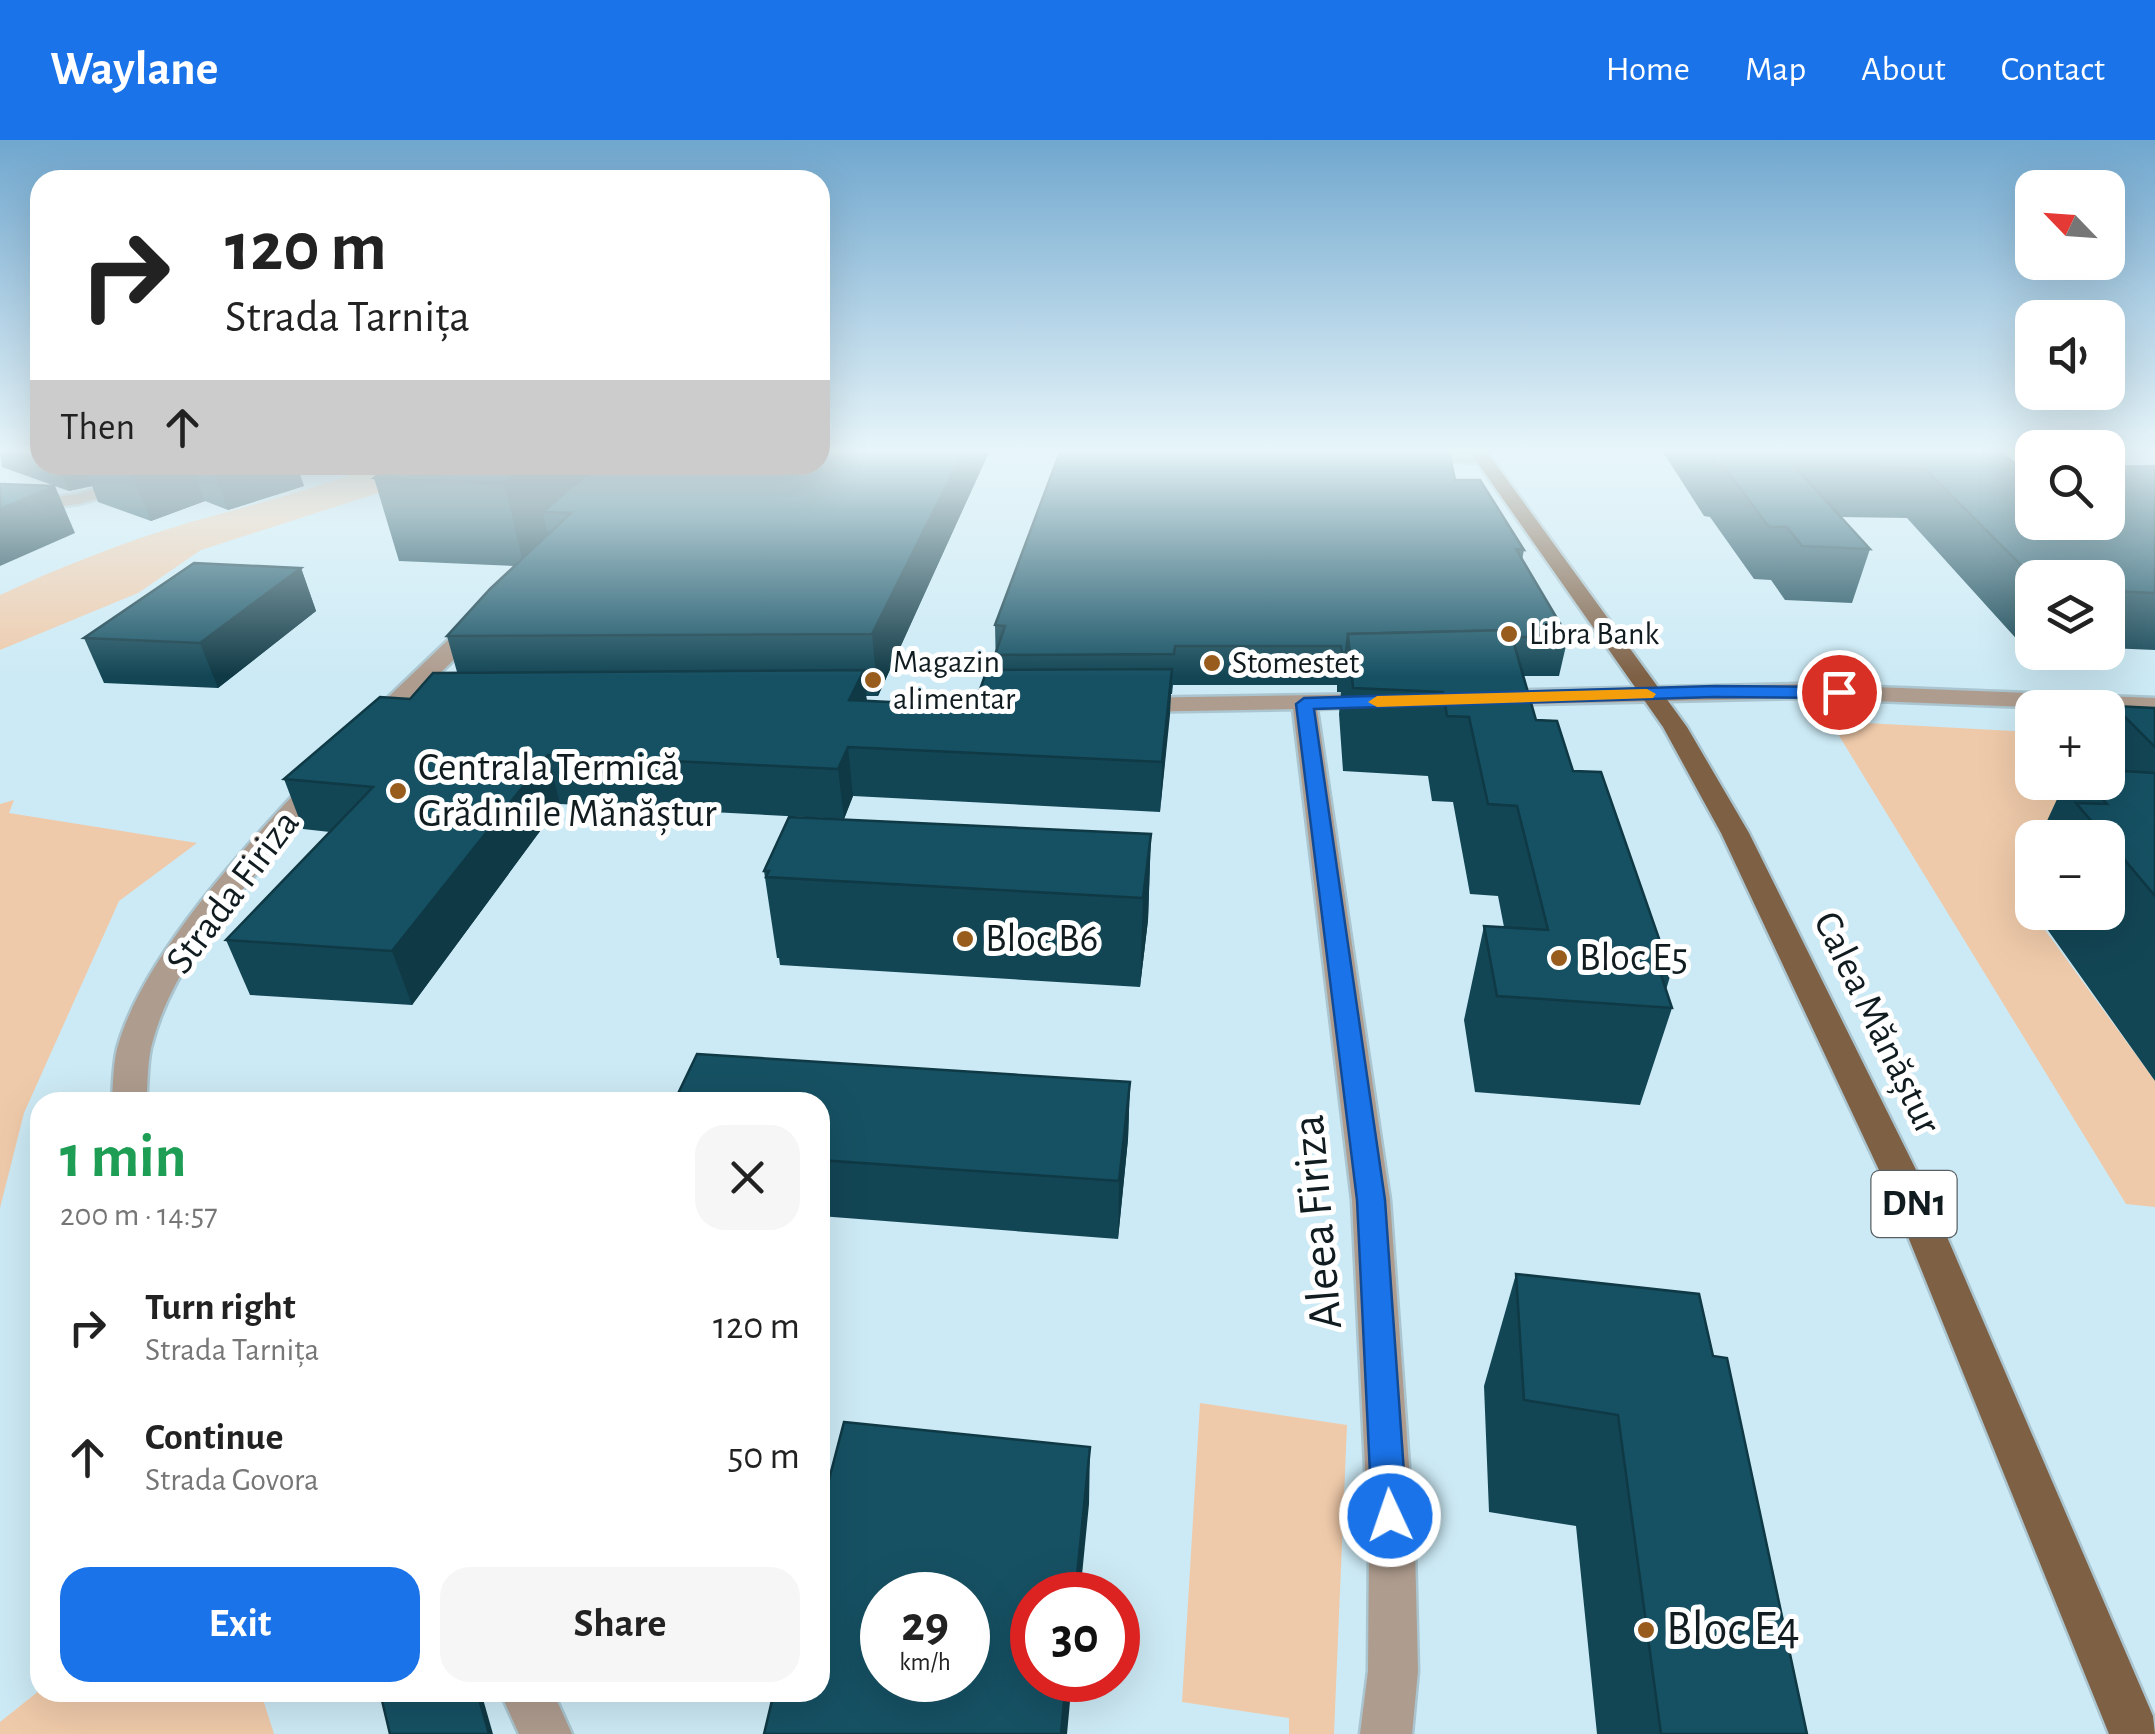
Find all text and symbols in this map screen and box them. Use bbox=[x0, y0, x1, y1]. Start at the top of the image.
text: Waylane bbox=[50, 46, 218, 94]
text: Home bbox=[1606, 52, 1690, 87]
text: Map bbox=[1745, 52, 1806, 87]
text: About bbox=[1861, 52, 1946, 87]
text: Contact bbox=[2001, 52, 2105, 87]
north arrow bbox=[2015, 170, 2125, 280]
map controls bbox=[2015, 170, 2125, 930]
icon: right bbox=[60, 210, 190, 340]
text: 120 m bbox=[225, 213, 387, 283]
text: Strada Tarnița bbox=[225, 295, 470, 340]
button: sound bbox=[2015, 300, 2125, 410]
icon: ahead bbox=[155, 400, 210, 455]
text: Then bbox=[60, 409, 135, 447]
button: search bbox=[2015, 430, 2125, 540]
button: layers bbox=[2015, 560, 2125, 670]
place label: Libra Bank bbox=[1529, 618, 1659, 650]
marker: Libra Bank bbox=[1498, 623, 1520, 645]
place label: Magazin alimentar bbox=[893, 646, 1016, 715]
place label: Stomestet bbox=[1232, 647, 1359, 679]
pin bbox=[1797, 650, 1882, 735]
marker: Stomestet bbox=[1201, 652, 1223, 674]
icon: arrive bbox=[1812, 665, 1867, 720]
marker: Magazin alimentar bbox=[862, 669, 884, 691]
button: + bbox=[2015, 690, 2125, 800]
place label: Centrala Termică Grădinile Mănăștur bbox=[418, 748, 717, 836]
marker: Centrala Termică Grădinile Mănăștur bbox=[387, 780, 409, 802]
street label: Strada Firiza bbox=[159, 803, 307, 981]
button: − bbox=[2015, 820, 2125, 930]
street label: Calea Mănăștur bbox=[1804, 906, 1948, 1141]
place label: Bloc B6 bbox=[985, 919, 1098, 959]
marker: Bloc B6 bbox=[954, 928, 976, 950]
place label: Bloc E5 bbox=[1579, 938, 1688, 978]
marker: Bloc E5 bbox=[1548, 947, 1570, 969]
street label: Aleea Firiza bbox=[1285, 1113, 1351, 1331]
button: close bbox=[695, 1125, 800, 1230]
text: 1 min bbox=[60, 1128, 186, 1188]
road number: DN1 bbox=[1872, 1171, 1956, 1237]
text: 200 m · 14:57 bbox=[60, 1199, 218, 1231]
text: Turn right bbox=[145, 1289, 295, 1327]
icon: right bbox=[60, 1300, 115, 1355]
text: 120 m bbox=[713, 1308, 800, 1346]
text: Strada Tarnița bbox=[145, 1334, 319, 1366]
text: Continue bbox=[145, 1419, 283, 1457]
icon: ahead bbox=[60, 1430, 115, 1485]
text: 50 m bbox=[727, 1438, 800, 1476]
text: Strada Govora bbox=[145, 1464, 319, 1496]
position arrow bbox=[1338, 1464, 1442, 1568]
button: Exit bbox=[60, 1567, 420, 1682]
button: Share bbox=[440, 1567, 800, 1682]
speed limit sign: 30 bbox=[1010, 1572, 1140, 1702]
text: 29 bbox=[901, 1600, 949, 1650]
place label: Bloc E4 bbox=[1666, 1606, 1800, 1654]
marker: Bloc E4 bbox=[1635, 1619, 1657, 1641]
text: km/h bbox=[899, 1650, 951, 1675]

